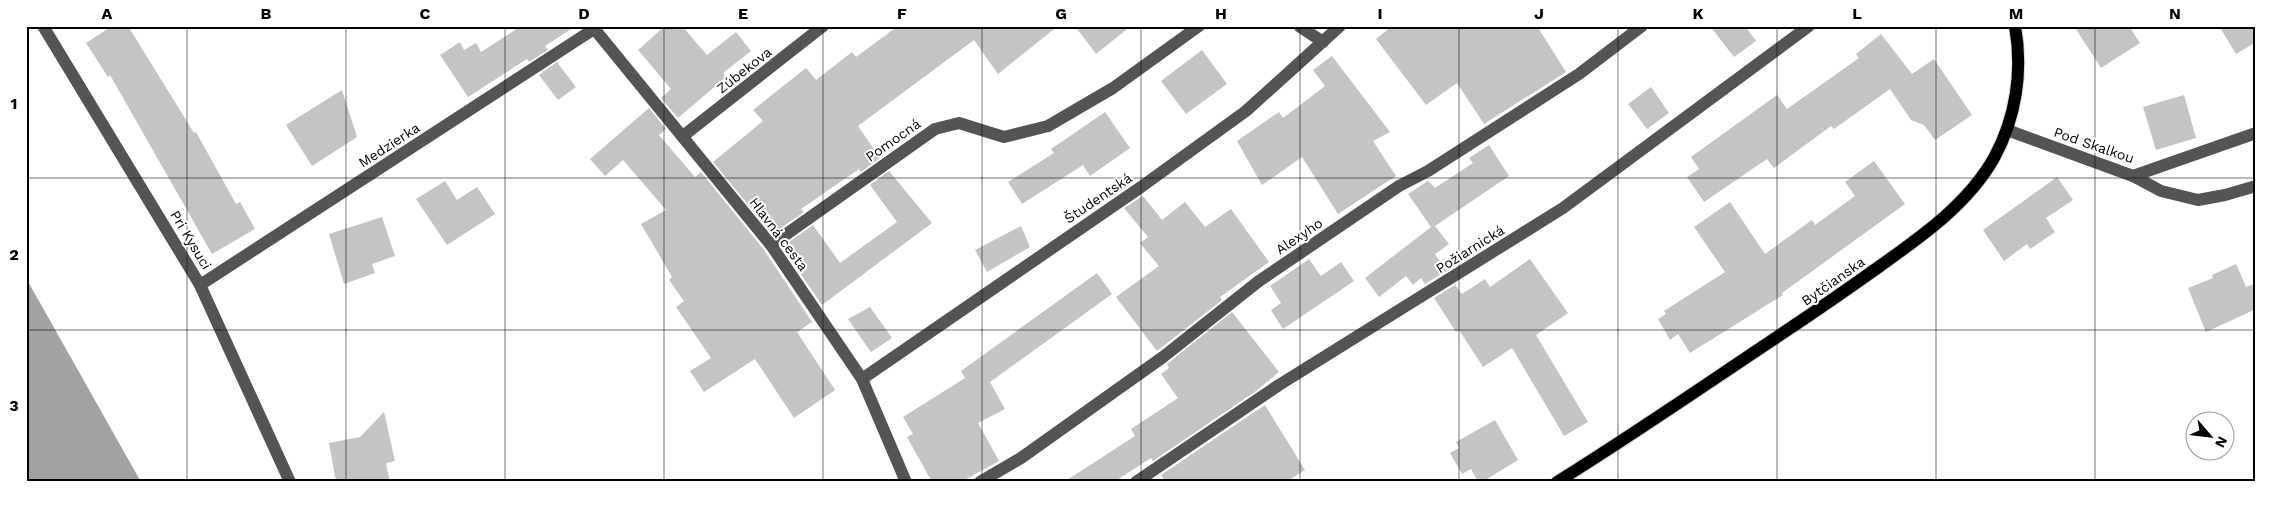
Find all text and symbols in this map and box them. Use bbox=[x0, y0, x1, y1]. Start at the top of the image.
text: A bbox=[102, 4, 113, 23]
text: B bbox=[261, 4, 272, 23]
text: C bbox=[420, 4, 431, 23]
text: D bbox=[578, 4, 590, 23]
text: E bbox=[738, 4, 748, 23]
text: F bbox=[897, 4, 907, 23]
text: G bbox=[1055, 4, 1067, 23]
text: H bbox=[1215, 4, 1227, 23]
text: I bbox=[1377, 4, 1383, 23]
text: J bbox=[1534, 4, 1544, 23]
text: K bbox=[1692, 4, 1704, 23]
text: L bbox=[1852, 4, 1862, 23]
text: M bbox=[2009, 4, 2023, 23]
text: N bbox=[2169, 4, 2181, 23]
street label: Zúbekova bbox=[713, 44, 775, 96]
text: 1 bbox=[11, 94, 17, 113]
street label: Pomocná bbox=[863, 115, 923, 165]
street label: Medzierka bbox=[356, 119, 423, 171]
street label: Pod Skalkou bbox=[2052, 124, 2136, 166]
street label: Študentská bbox=[1061, 170, 1135, 226]
street label: Hlavná cesta bbox=[746, 194, 812, 274]
street label: Pri Kysuci bbox=[167, 208, 215, 272]
street label: Alexyho bbox=[1273, 215, 1325, 257]
street label: Požiarnická bbox=[1433, 222, 1507, 276]
text: 2 bbox=[9, 245, 19, 264]
street label: Bytčianska bbox=[1798, 253, 1868, 309]
text: 3 bbox=[9, 396, 19, 415]
north arrow bbox=[2184, 410, 2234, 460]
text: N bbox=[2212, 434, 2231, 450]

